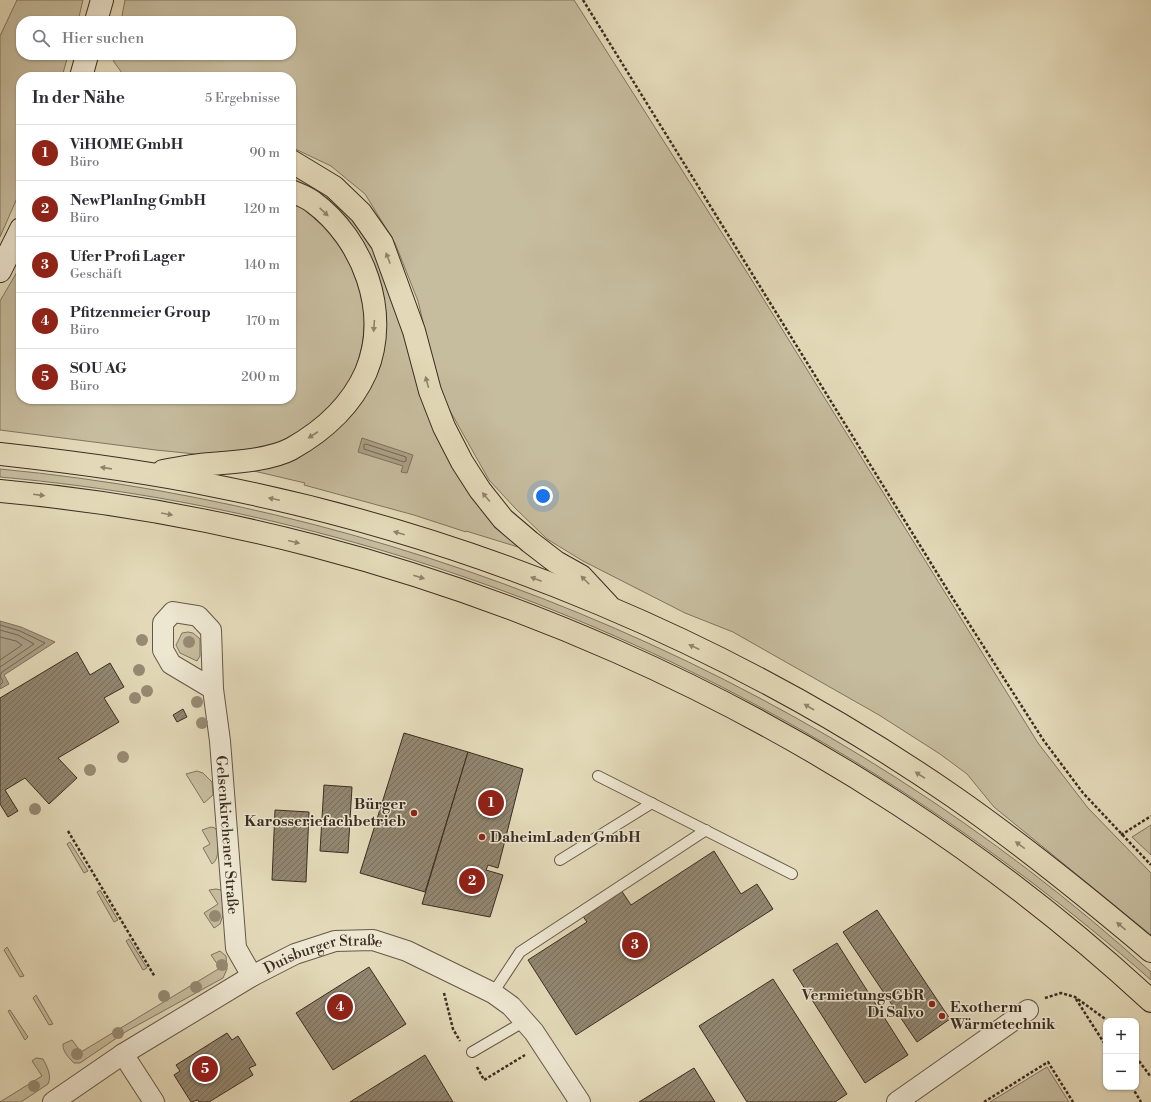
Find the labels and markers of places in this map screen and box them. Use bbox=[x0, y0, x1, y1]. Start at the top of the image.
pin: 1 bbox=[478, 788, 504, 818]
place label: Bürger Karosseriefachbetrieb bbox=[244, 795, 406, 831]
marker: Bürger Karosseriefachbetrieb bbox=[409, 808, 419, 818]
place label: DaheimLaden GmbH bbox=[490, 828, 641, 847]
marker: DaheimLaden GmbH bbox=[477, 832, 487, 842]
pin: 2 bbox=[459, 866, 485, 896]
pin: 3 bbox=[622, 930, 648, 960]
place label: VermietungsGbR Di Salvo bbox=[801, 986, 925, 1022]
pin: 4 bbox=[327, 992, 353, 1022]
place label: Exotherm Wärmetechnik bbox=[949, 998, 1056, 1034]
marker: VermietungsGbR Di Salvo bbox=[927, 999, 937, 1009]
marker: Exotherm Wärmetechnik bbox=[937, 1011, 947, 1021]
pin: 5 bbox=[192, 1054, 218, 1084]

